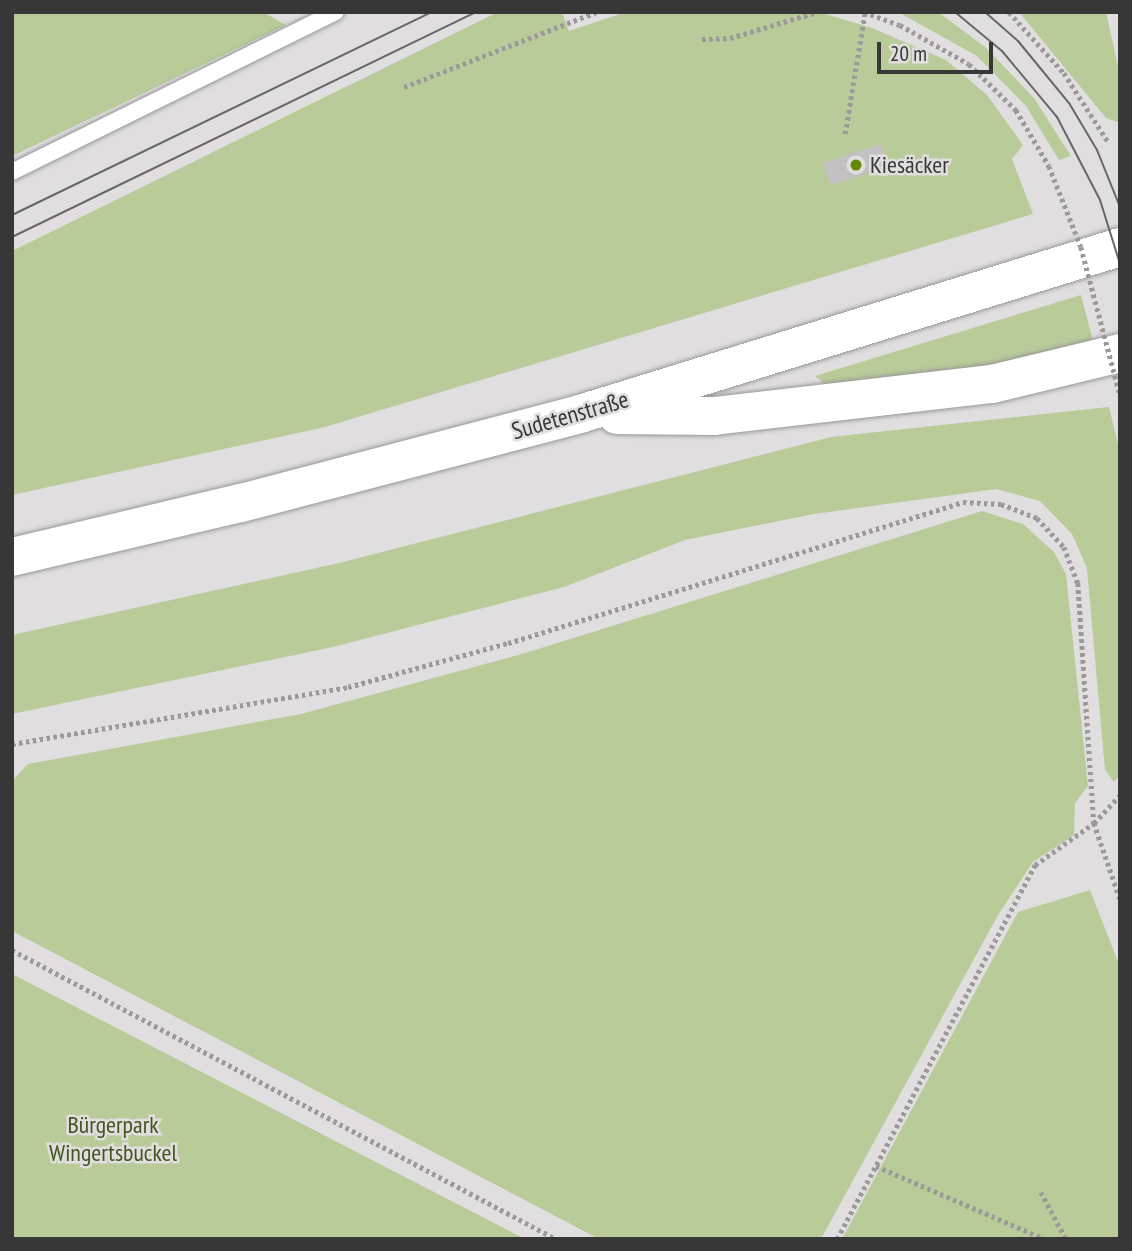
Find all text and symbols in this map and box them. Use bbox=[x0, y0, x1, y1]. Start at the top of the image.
scale bar bbox=[880, 28, 996, 72]
text: 20 m bbox=[890, 40, 927, 67]
place label: Kiesäcker bbox=[870, 151, 949, 179]
marker: Kiesäcker bbox=[848, 157, 864, 173]
street label: Sudetenstraße bbox=[508, 385, 632, 445]
park label: Bürgerpark Wingertsbuckel bbox=[49, 1111, 177, 1167]

